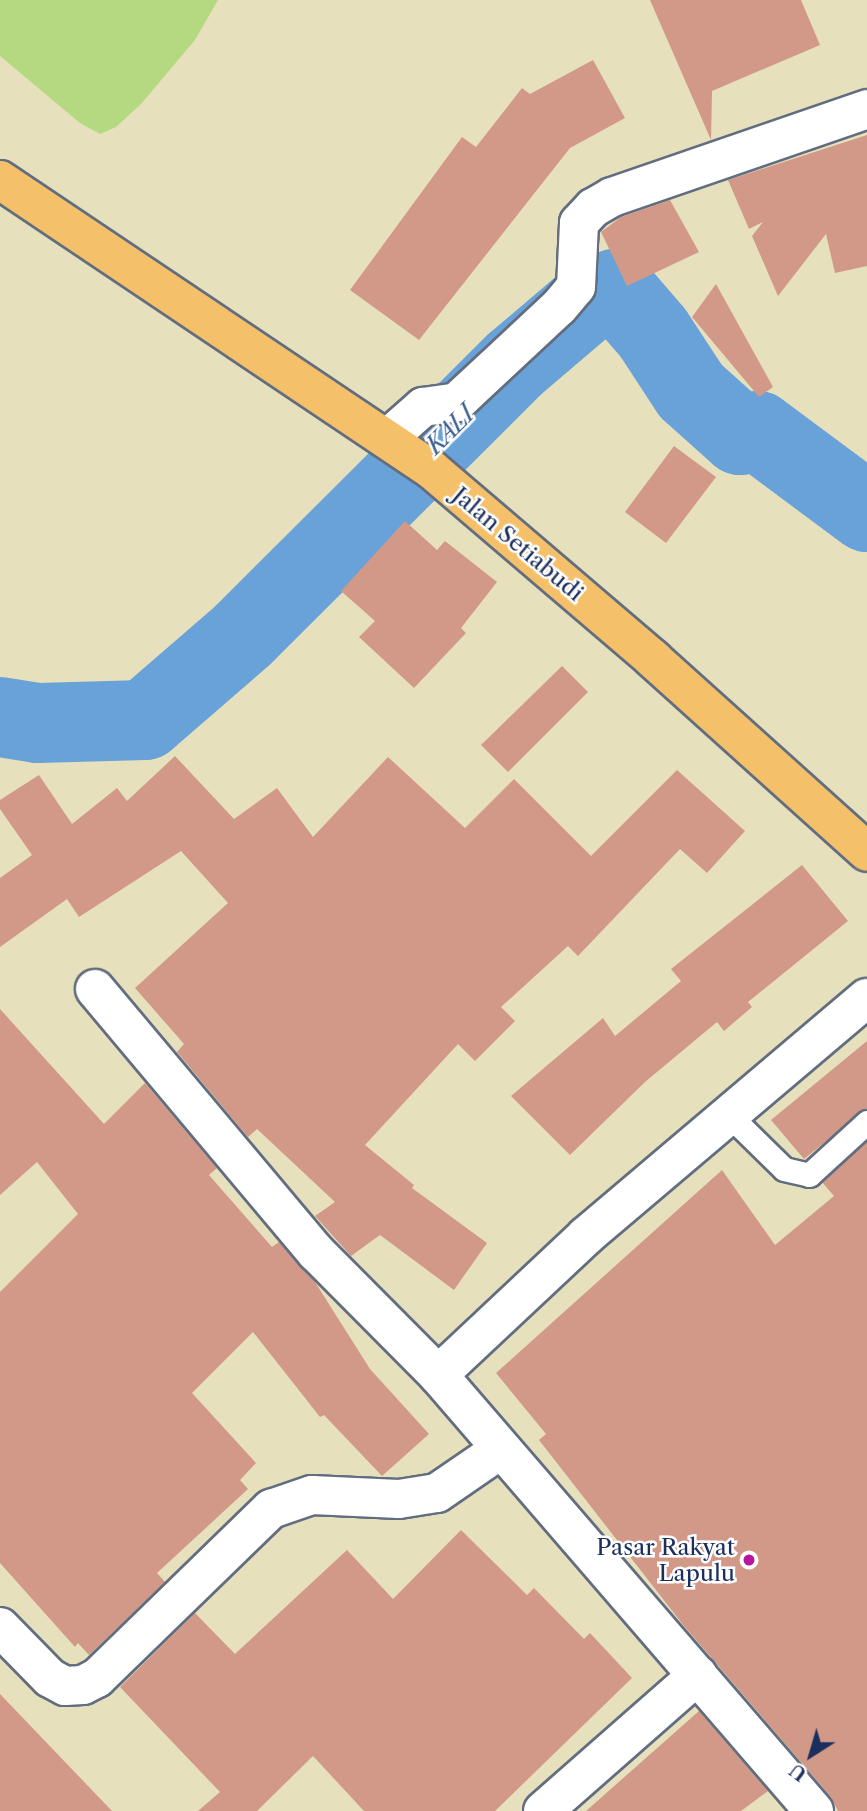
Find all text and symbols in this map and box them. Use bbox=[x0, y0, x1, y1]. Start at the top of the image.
water label: KALI bbox=[420, 400, 480, 460]
street label: Jalan Setiabudi bbox=[447, 481, 589, 607]
place label: Pasar Rakyat Lapulu bbox=[596, 1533, 735, 1587]
marker: Pasar Rakyat Lapulu bbox=[741, 1552, 757, 1568]
north arrow bbox=[776, 1720, 846, 1790]
text: U bbox=[785, 1758, 811, 1786]

